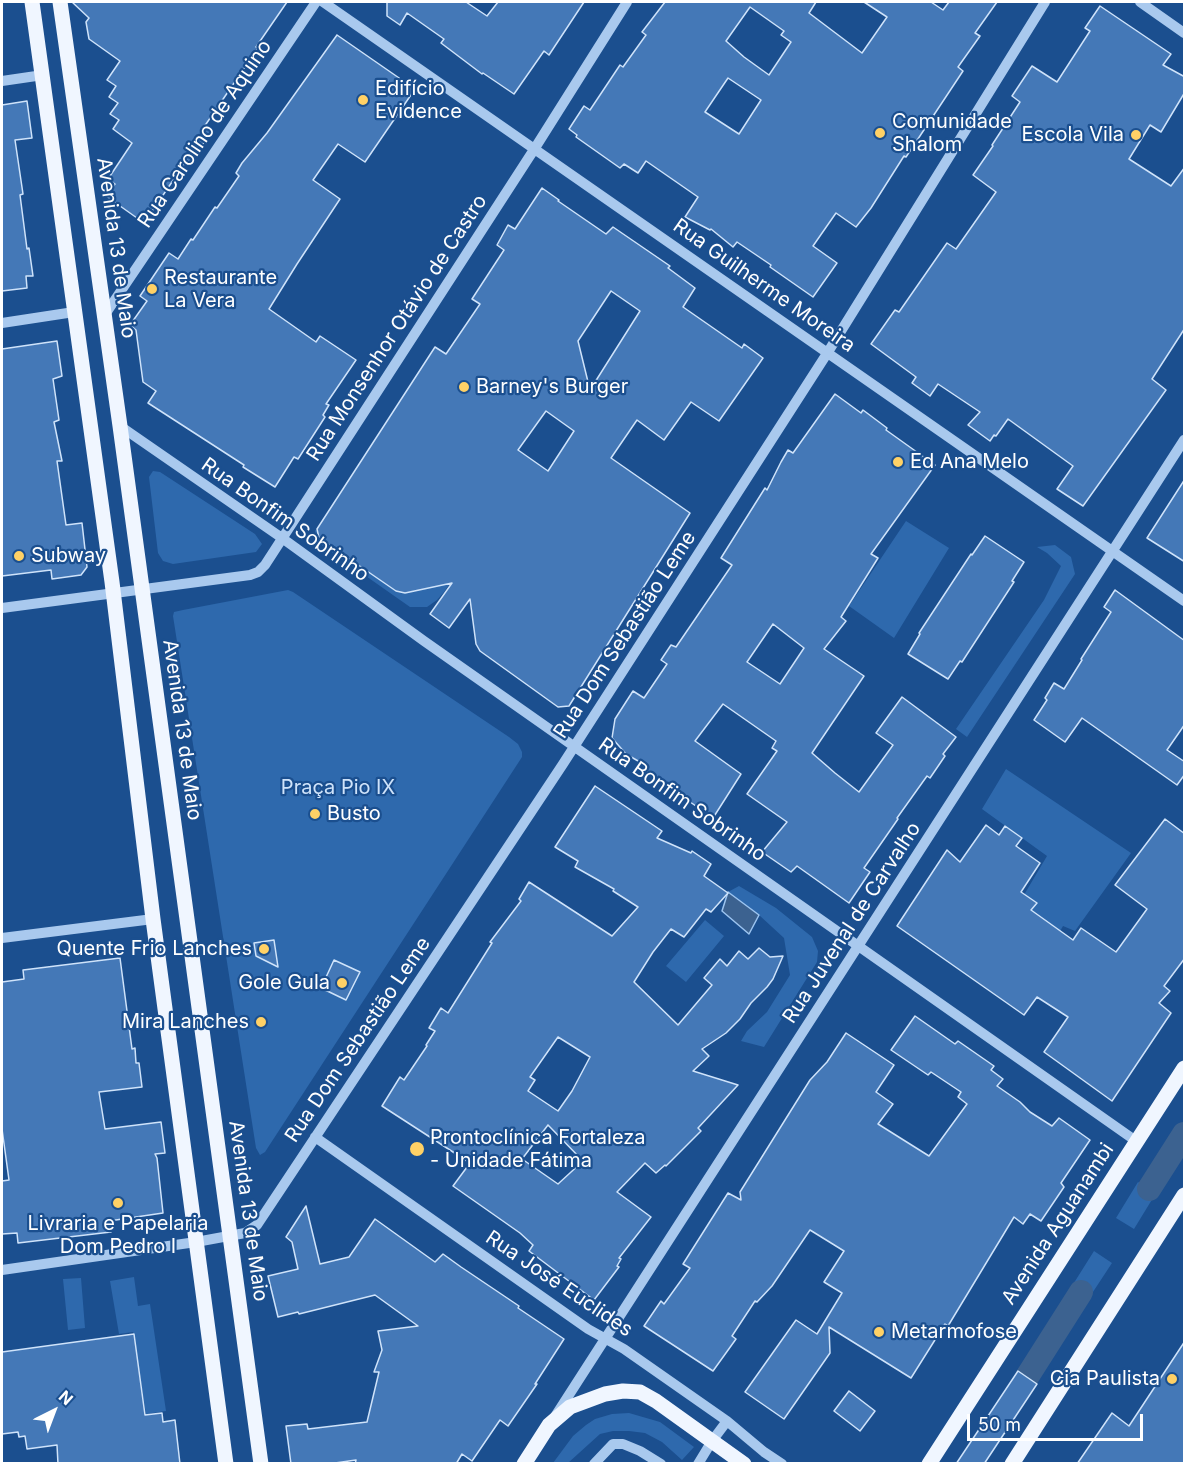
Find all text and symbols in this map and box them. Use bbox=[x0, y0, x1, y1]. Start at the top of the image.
street label: Rua Carolino de Aquino bbox=[133, 35, 277, 233]
place label: Edifício Evidence bbox=[375, 77, 462, 124]
marker: Edifício Evidence bbox=[356, 93, 370, 107]
place label: Comunidade Shalom bbox=[892, 110, 1012, 157]
place label: Escola Vila bbox=[1022, 123, 1124, 147]
marker: Comunidade Shalom bbox=[873, 126, 887, 140]
marker: Escola Vila bbox=[1129, 128, 1143, 142]
street label: Avenida 13 de Maio bbox=[91, 156, 141, 340]
street label: Rua Monsenhor Otávio de Castro bbox=[302, 190, 492, 466]
street label: Rua Guilherme Moreira bbox=[668, 214, 860, 358]
place label: Restaurante La Vera bbox=[164, 266, 277, 313]
marker: Restaurante La Vera bbox=[145, 282, 159, 296]
place label: Barney's Burger bbox=[476, 375, 628, 399]
marker: Barney's Burger bbox=[457, 380, 471, 394]
place label: Ed Ana Melo bbox=[910, 450, 1029, 474]
street label: Rua Bonfim Sobrinho bbox=[197, 453, 373, 587]
marker: Ed Ana Melo bbox=[891, 455, 905, 469]
street label: Rua Dom Sebastião Leme bbox=[549, 527, 701, 743]
place label: Subway bbox=[31, 544, 106, 568]
marker: Subway bbox=[12, 549, 26, 563]
street label: Avenida 13 de Maio bbox=[157, 638, 207, 822]
street label: Rua Bonfim Sobrinho bbox=[594, 733, 770, 867]
park label: Praça Pio IX bbox=[281, 776, 395, 800]
place label: Busto bbox=[327, 802, 381, 826]
marker: Busto bbox=[308, 807, 322, 821]
street label: Rua Juvenal de Carvalho bbox=[778, 818, 926, 1028]
street label: Rua Dom Sebastião Leme bbox=[280, 933, 436, 1147]
place label: Quente Frio Lanches bbox=[56, 937, 252, 961]
marker: Quente Frio Lanches bbox=[257, 942, 271, 956]
place label: Gole Gula bbox=[238, 971, 330, 995]
marker: Gole Gula bbox=[335, 976, 349, 990]
place label: Mira Lanches bbox=[122, 1010, 249, 1034]
marker: Mira Lanches bbox=[254, 1015, 268, 1029]
street label: Avenida 13 de Maio bbox=[223, 1119, 273, 1303]
place label: Prontoclínica Fortaleza - Unidade Fátima bbox=[430, 1126, 646, 1173]
street label: Avenida Aguanambi bbox=[997, 1139, 1119, 1309]
marker: Prontoclínica Fortaleza - Unidade Fátima bbox=[408, 1140, 426, 1158]
marker: Livraria e Papelaria Dom Pedro I bbox=[111, 1196, 125, 1210]
place label: Livraria e Papelaria Dom Pedro I bbox=[28, 1212, 208, 1259]
street label: Rua José Euclides bbox=[481, 1226, 637, 1342]
place label: Metarmofose bbox=[891, 1320, 1017, 1344]
marker: Metarmofose bbox=[872, 1325, 886, 1339]
place label: Cia Paulista bbox=[1050, 1367, 1160, 1391]
marker: Cia Paulista bbox=[1165, 1372, 1179, 1386]
north arrow bbox=[24, 1381, 84, 1441]
text: N bbox=[55, 1386, 77, 1409]
scale bar bbox=[970, 1402, 1146, 1440]
text: 50 m bbox=[978, 1414, 1021, 1435]

